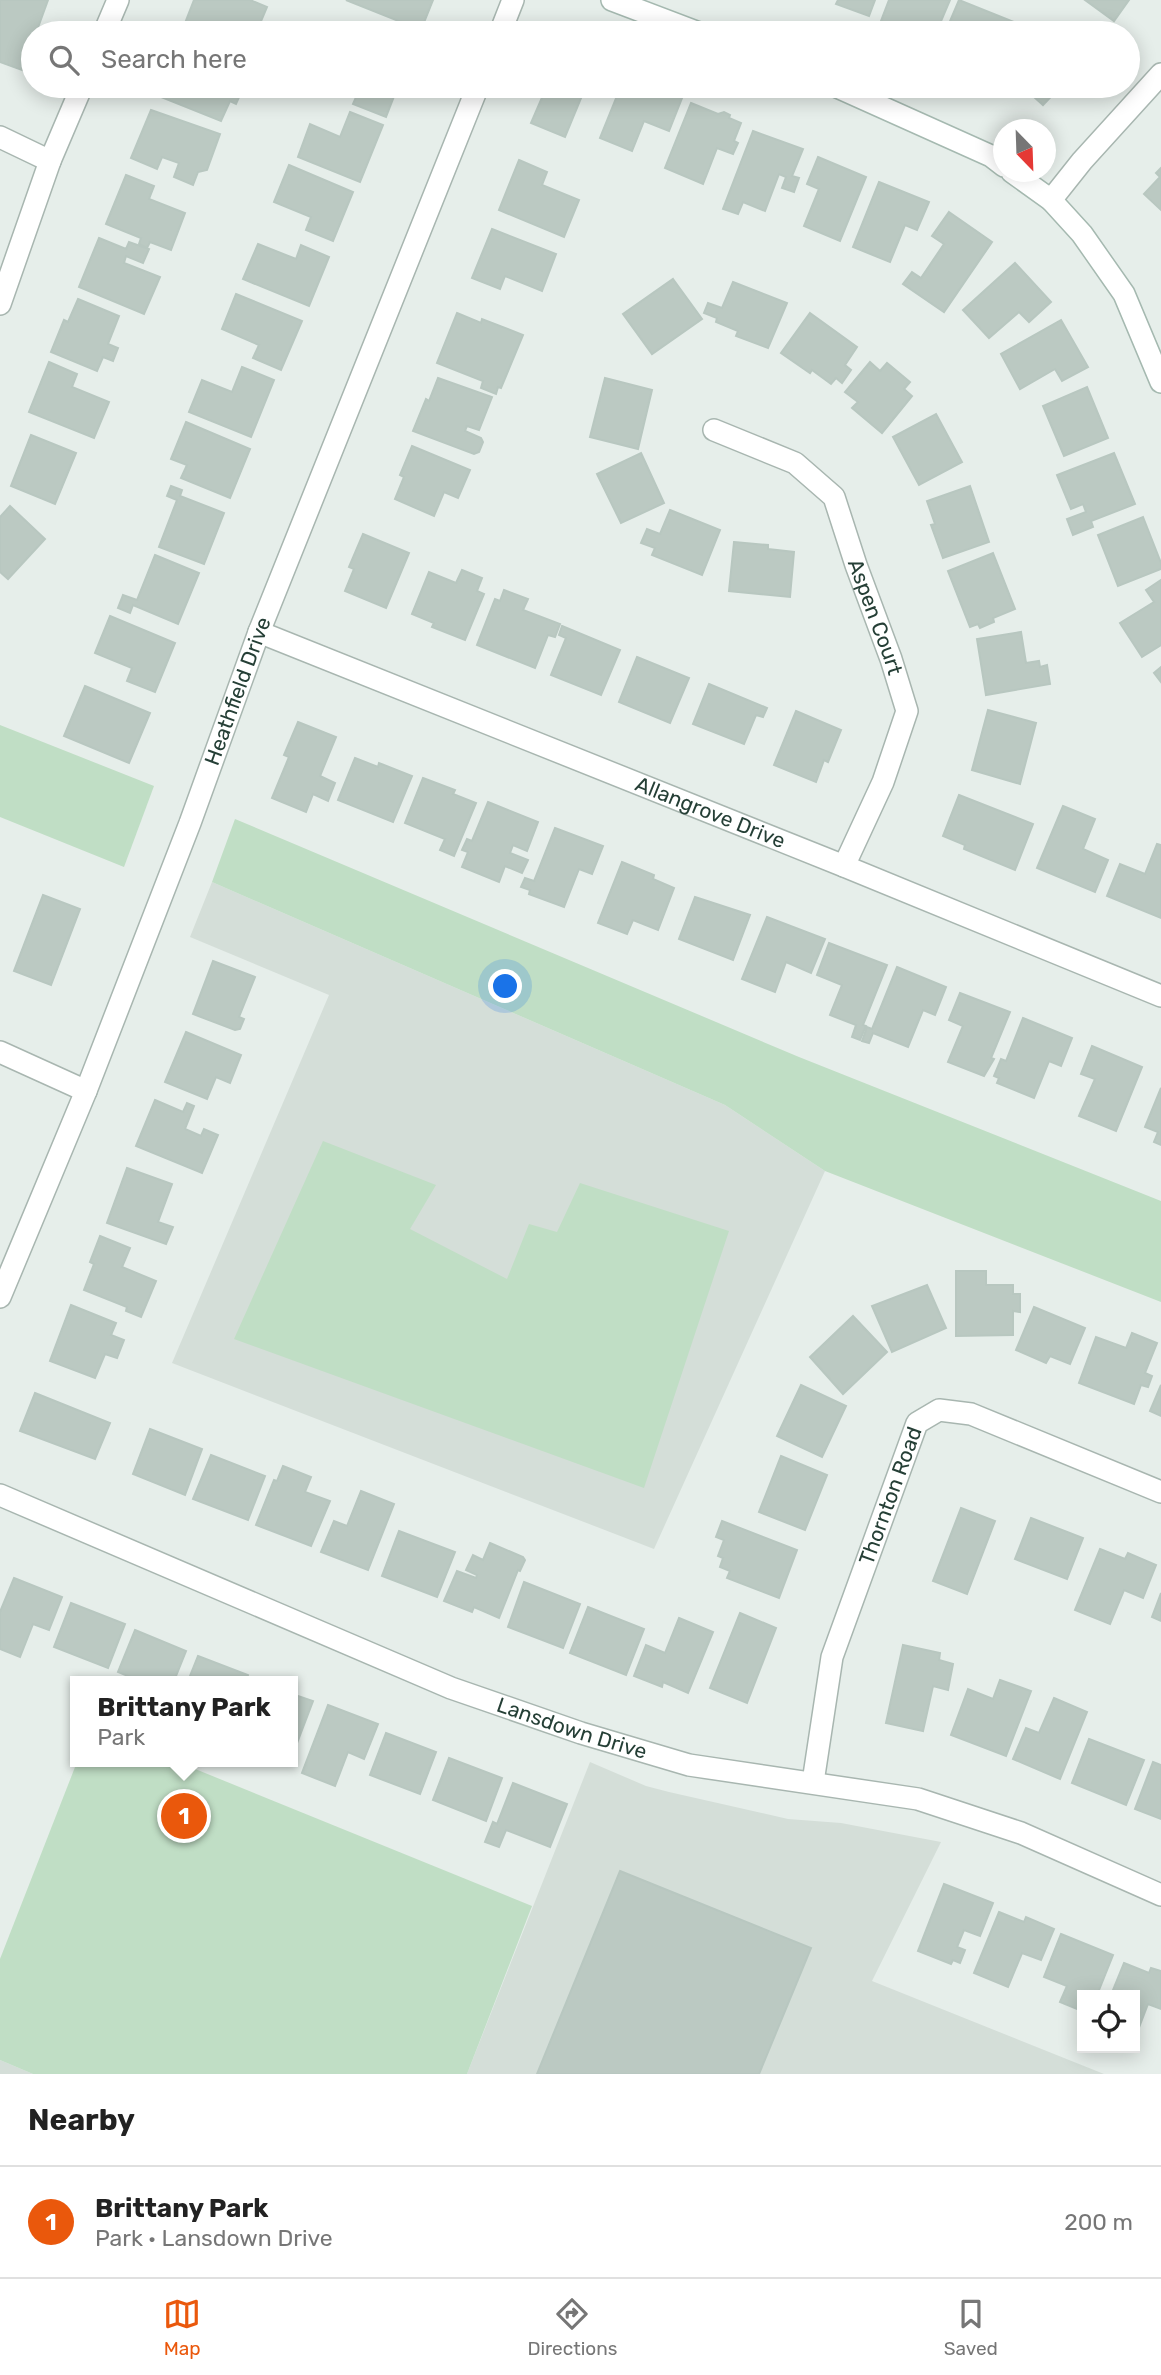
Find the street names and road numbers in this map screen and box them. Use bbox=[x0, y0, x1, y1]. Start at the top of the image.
street label: Aspen Court bbox=[843, 555, 908, 678]
street label: Heathfield Drive bbox=[199, 613, 276, 768]
street label: Allangrove Drive bbox=[632, 771, 789, 853]
street label: Thornton Road bbox=[854, 1423, 927, 1568]
street label: Lansdown Drive bbox=[494, 1692, 650, 1764]

